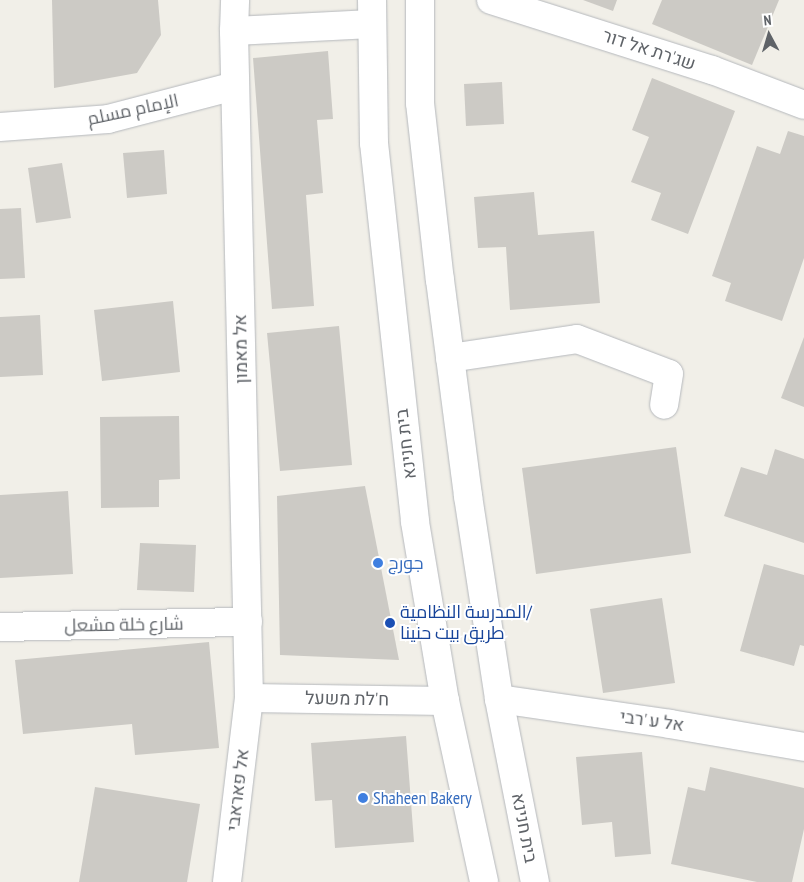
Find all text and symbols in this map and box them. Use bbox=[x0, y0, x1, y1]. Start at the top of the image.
north arrow bbox=[744, 10, 794, 60]
text: N bbox=[763, 11, 772, 29]
street label: שג'רת אל דור bbox=[600, 25, 698, 75]
street label: الإمام مسلم bbox=[85, 90, 181, 130]
street label: אל מאמון bbox=[230, 314, 252, 384]
street label: בית חנינא bbox=[391, 407, 421, 481]
place label: جورج bbox=[388, 552, 424, 574]
marker: جورج bbox=[372, 557, 384, 569]
place label: المدرسة النظامية/ طريق بيت حنينا bbox=[400, 602, 532, 644]
street label: شارع خلة مشعل bbox=[64, 613, 184, 637]
marker: المدرسة النظامية/ طريق بيت حنينا bbox=[384, 617, 396, 629]
street label: ח'לת משעל bbox=[305, 687, 389, 711]
street label: אל ע 'רבי bbox=[618, 706, 686, 736]
street label: אל פאראבי bbox=[222, 748, 254, 832]
place label: Shaheen Bakery bbox=[373, 787, 472, 809]
street label: בית חנינא bbox=[507, 791, 541, 865]
marker: Shaheen Bakery bbox=[357, 792, 369, 804]

